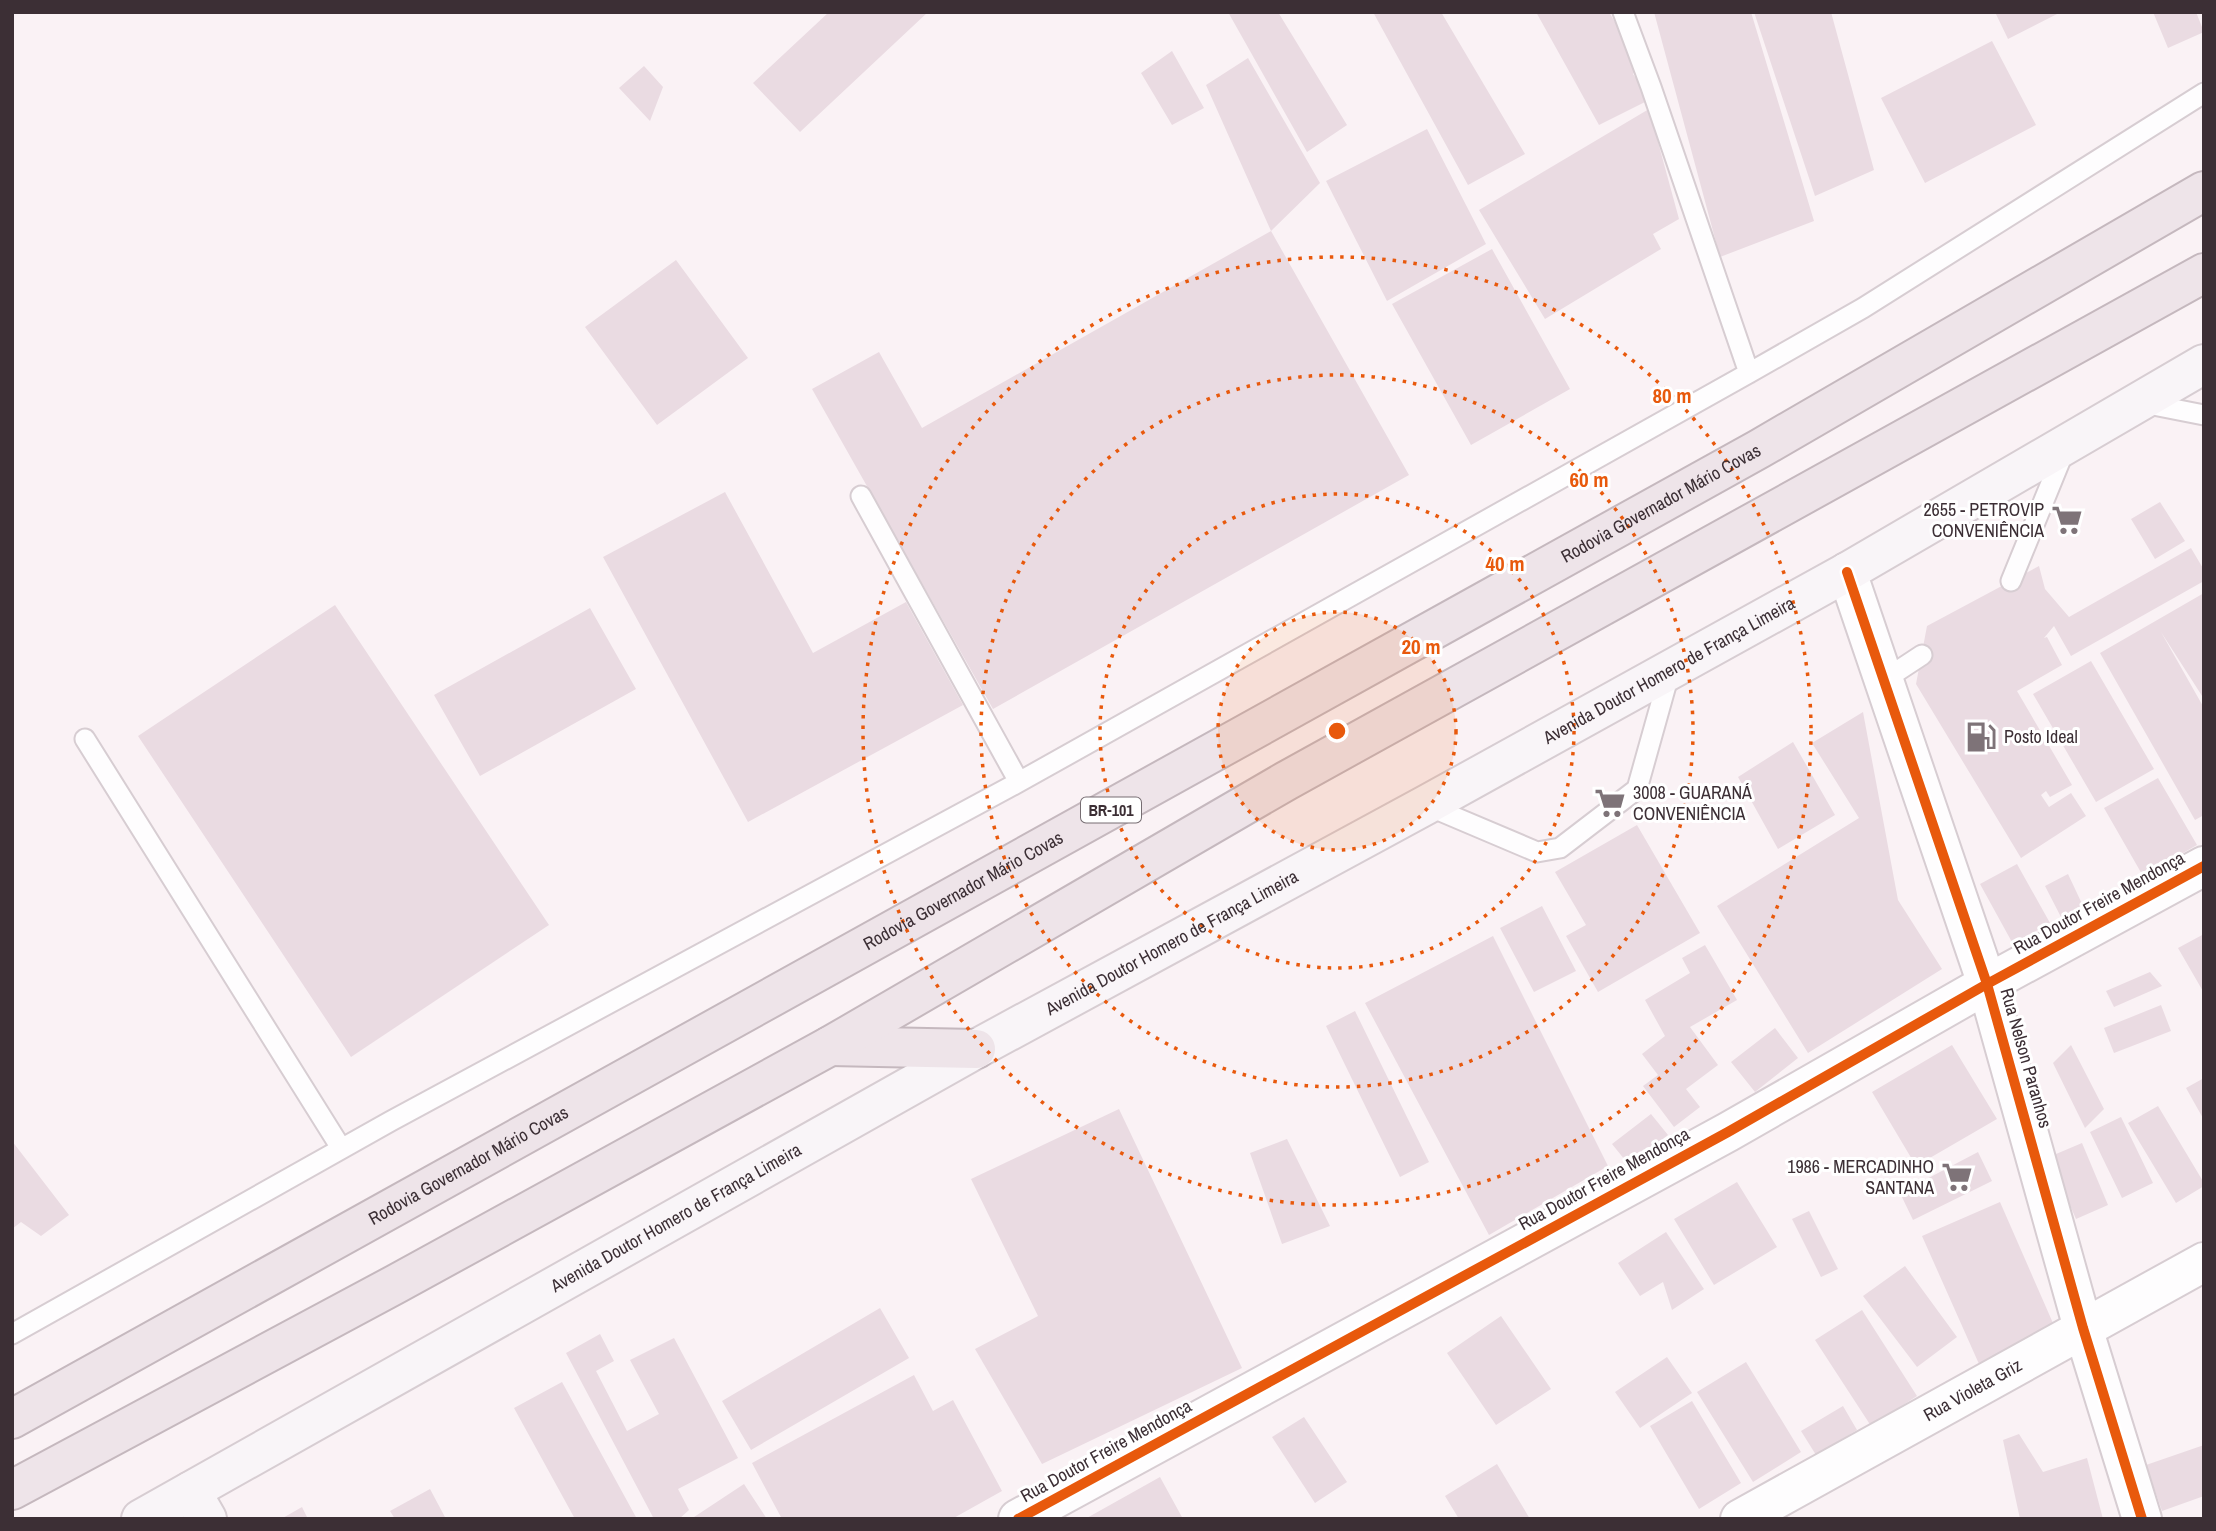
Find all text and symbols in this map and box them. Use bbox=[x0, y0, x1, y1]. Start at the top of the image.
text: 80 m bbox=[1652, 381, 1692, 410]
street label: Rodovia Governador Mário Covas bbox=[1556, 437, 1765, 569]
text: 60 m bbox=[1569, 465, 1609, 494]
place label: 2655 - PETROVIP CONVENIÊNCIA bbox=[1923, 497, 2044, 543]
supermarket icon: 2655 - PETROVIP CONVENIÊNCIA bbox=[2050, 503, 2084, 537]
text: 40 m bbox=[1485, 549, 1525, 578]
street label: Avenida Doutor Homero de França Limeira bbox=[1538, 590, 1799, 750]
text: 20 m bbox=[1401, 632, 1441, 661]
centre of rings bbox=[1325, 719, 1349, 743]
fuel station icon: Posto Ideal bbox=[1964, 720, 1998, 754]
place label: Posto Ideal bbox=[2004, 724, 2078, 749]
place label: 3008 - GUARANÁ CONVENIÊNCIA bbox=[1633, 780, 1752, 826]
supermarket icon: 3008 - GUARANÁ CONVENIÊNCIA bbox=[1593, 786, 1627, 820]
road number: BR-101 bbox=[1081, 797, 1141, 822]
street label: Rodovia Governador Mário Covas bbox=[859, 825, 1067, 956]
street label: Rua Doutor Freire Mendonça bbox=[2009, 845, 2189, 960]
street label: Avenida Doutor Homero de França Limeira bbox=[1040, 864, 1302, 1021]
street label: Rua Nelson Paranhos bbox=[1995, 985, 2058, 1131]
street label: Rodovia Governador Mário Covas bbox=[364, 1100, 573, 1231]
street label: Rua Doutor Freire Mendonça bbox=[1514, 1121, 1694, 1236]
street label: Avenida Doutor Homero de França Limeira bbox=[545, 1137, 806, 1298]
place label: 1986 - MERCADINHO SANTANA bbox=[1787, 1154, 1934, 1200]
supermarket icon: 1986 - MERCADINHO SANTANA bbox=[1940, 1160, 1974, 1194]
street label: Rua Violeta Griz bbox=[1919, 1352, 2026, 1427]
street label: Rua Doutor Freire Mendonça bbox=[1016, 1393, 1196, 1508]

